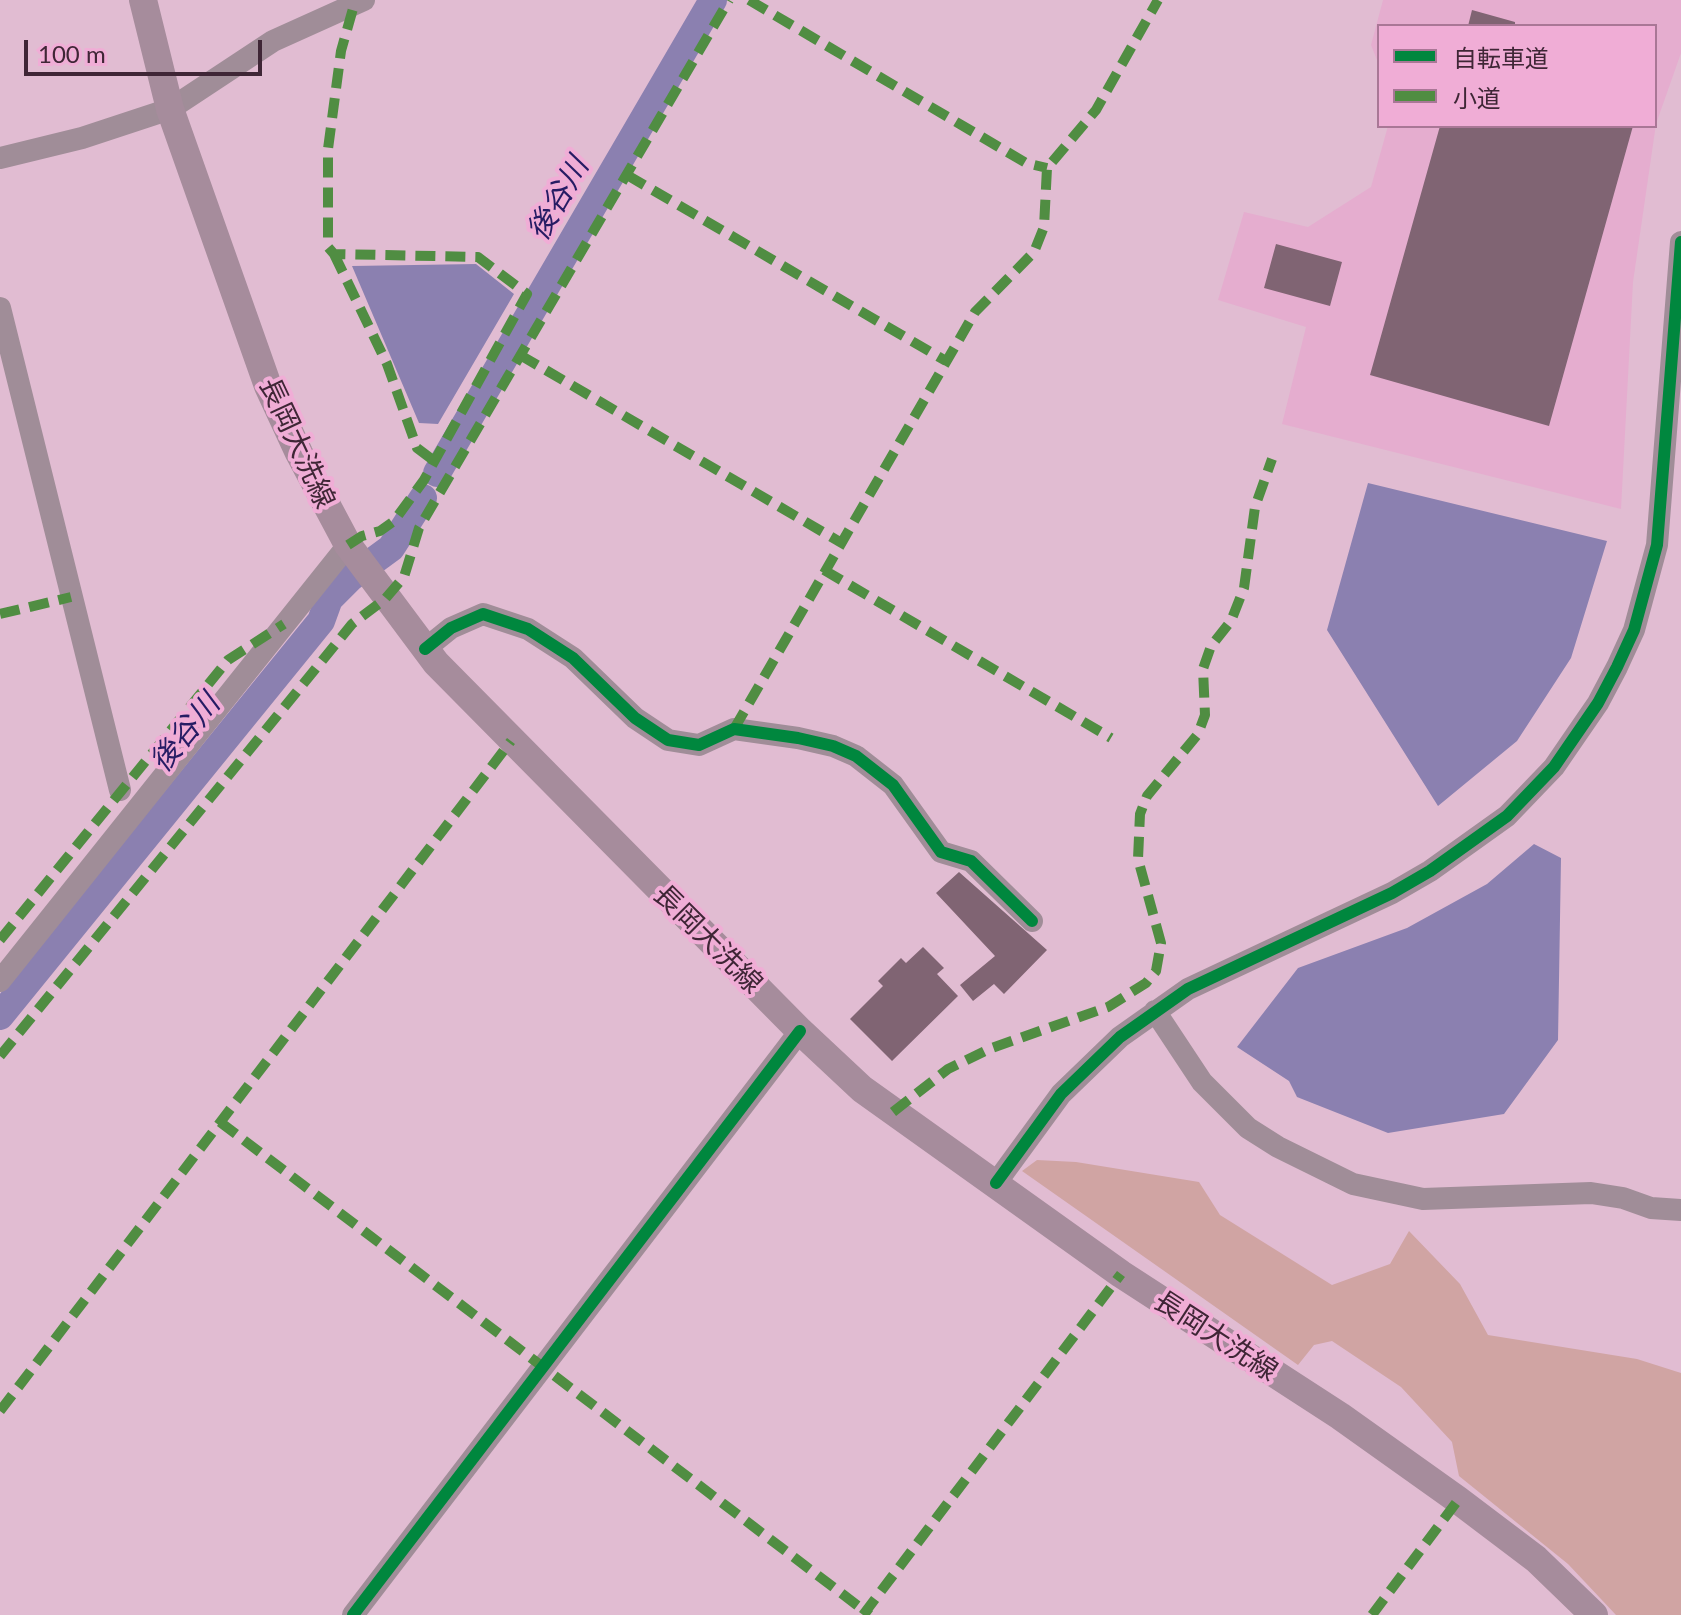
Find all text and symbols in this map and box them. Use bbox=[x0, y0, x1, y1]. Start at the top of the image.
scale bar bbox=[28, 24, 266, 74]
legend bbox=[1377, 24, 1657, 128]
text: 100 m bbox=[38, 39, 106, 68]
text: 自転車道 bbox=[1453, 43, 1549, 72]
text: 小道 bbox=[1453, 83, 1501, 112]
water label: 後谷川 bbox=[520, 151, 596, 247]
street label: 長岡大洗線 bbox=[252, 372, 342, 514]
water label: 後谷川 bbox=[143, 687, 227, 779]
street label: 長岡大洗線 bbox=[647, 878, 769, 1000]
street label: 長岡大洗線 bbox=[1148, 1284, 1284, 1388]

